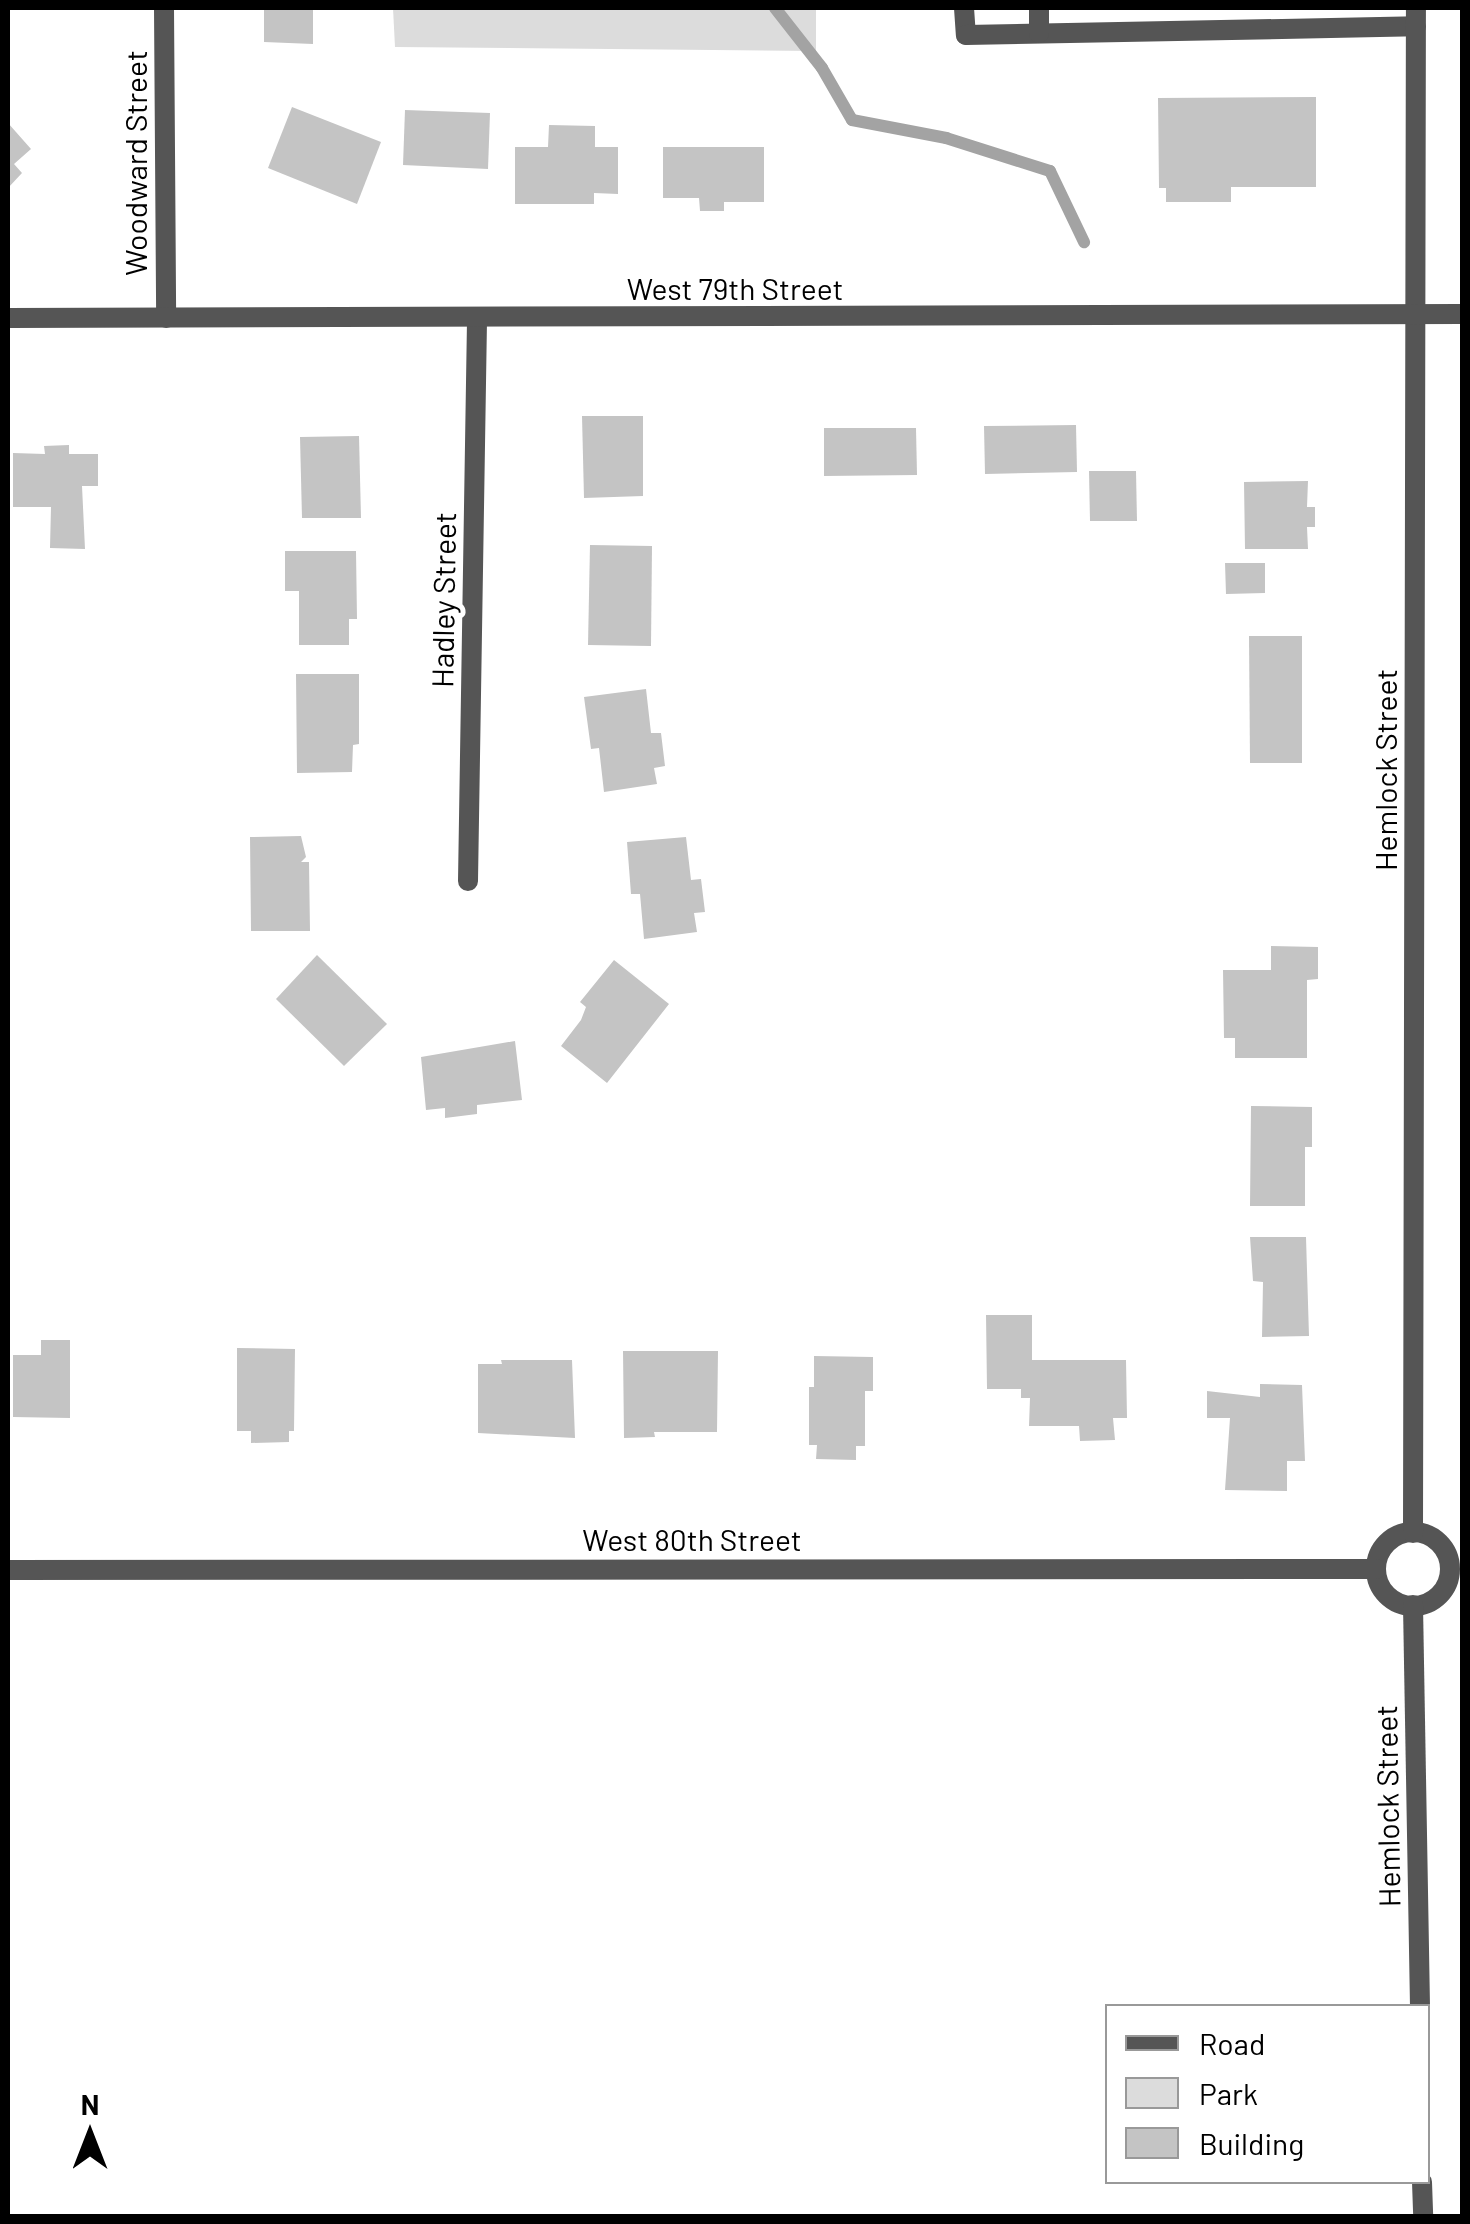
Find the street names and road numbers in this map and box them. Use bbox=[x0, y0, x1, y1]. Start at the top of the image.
street label: Woodward Street bbox=[117, 50, 153, 276]
street label: West 79th Street bbox=[627, 270, 843, 306]
street label: Hadley Street bbox=[423, 512, 463, 688]
street label: Hemlock Street bbox=[1367, 669, 1403, 871]
street label: West 80th Street bbox=[582, 1521, 802, 1557]
street label: Hemlock Street bbox=[1367, 1705, 1407, 1907]

